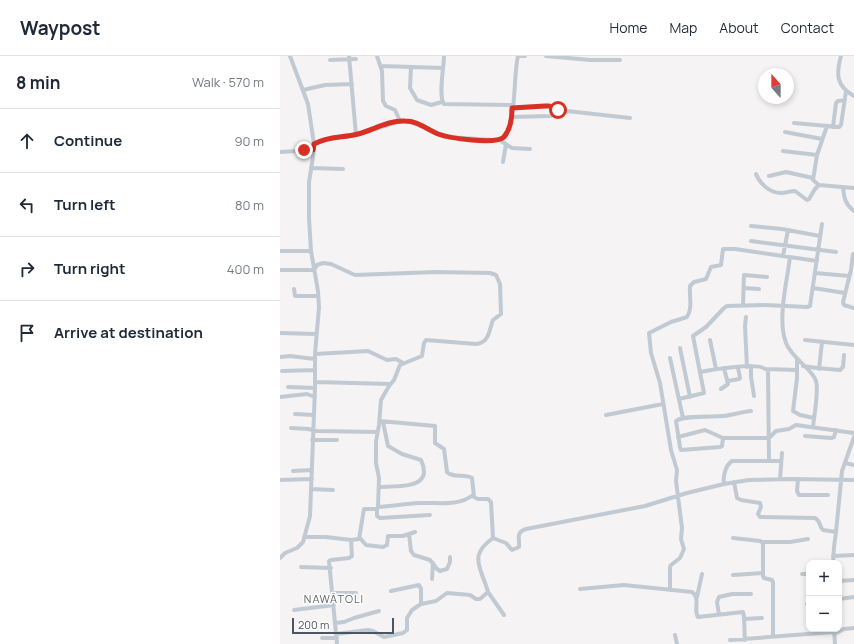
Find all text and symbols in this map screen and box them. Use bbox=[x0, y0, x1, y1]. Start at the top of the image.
text: Waypost bbox=[20, 15, 100, 41]
text: Home bbox=[610, 18, 647, 37]
text: Map bbox=[669, 18, 697, 37]
text: About bbox=[719, 18, 759, 37]
text: Contact bbox=[781, 18, 834, 37]
north arrow bbox=[758, 68, 794, 104]
text: 8 min bbox=[16, 71, 61, 94]
text: Walk · 570 m bbox=[192, 73, 264, 91]
route start bbox=[549, 101, 567, 119]
icon: ahead bbox=[16, 130, 38, 152]
text: Continue bbox=[54, 130, 122, 151]
text: 90 m bbox=[234, 132, 264, 150]
route end bbox=[295, 141, 313, 159]
icon: left bbox=[16, 194, 38, 216]
text: Turn left bbox=[54, 194, 116, 215]
text: 80 m bbox=[235, 196, 264, 214]
icon: right bbox=[16, 258, 38, 280]
text: Turn right bbox=[54, 258, 125, 279]
text: 400 m bbox=[227, 260, 264, 278]
icon: arrive bbox=[16, 322, 38, 344]
text: Arrive at destination bbox=[54, 322, 203, 343]
map controls bbox=[806, 560, 842, 632]
button: + bbox=[806, 560, 842, 596]
district label: NAWĀTOLI bbox=[304, 591, 364, 606]
button: − bbox=[806, 596, 842, 632]
scale bar bbox=[292, 616, 394, 635]
text: 200 m bbox=[298, 617, 329, 632]

